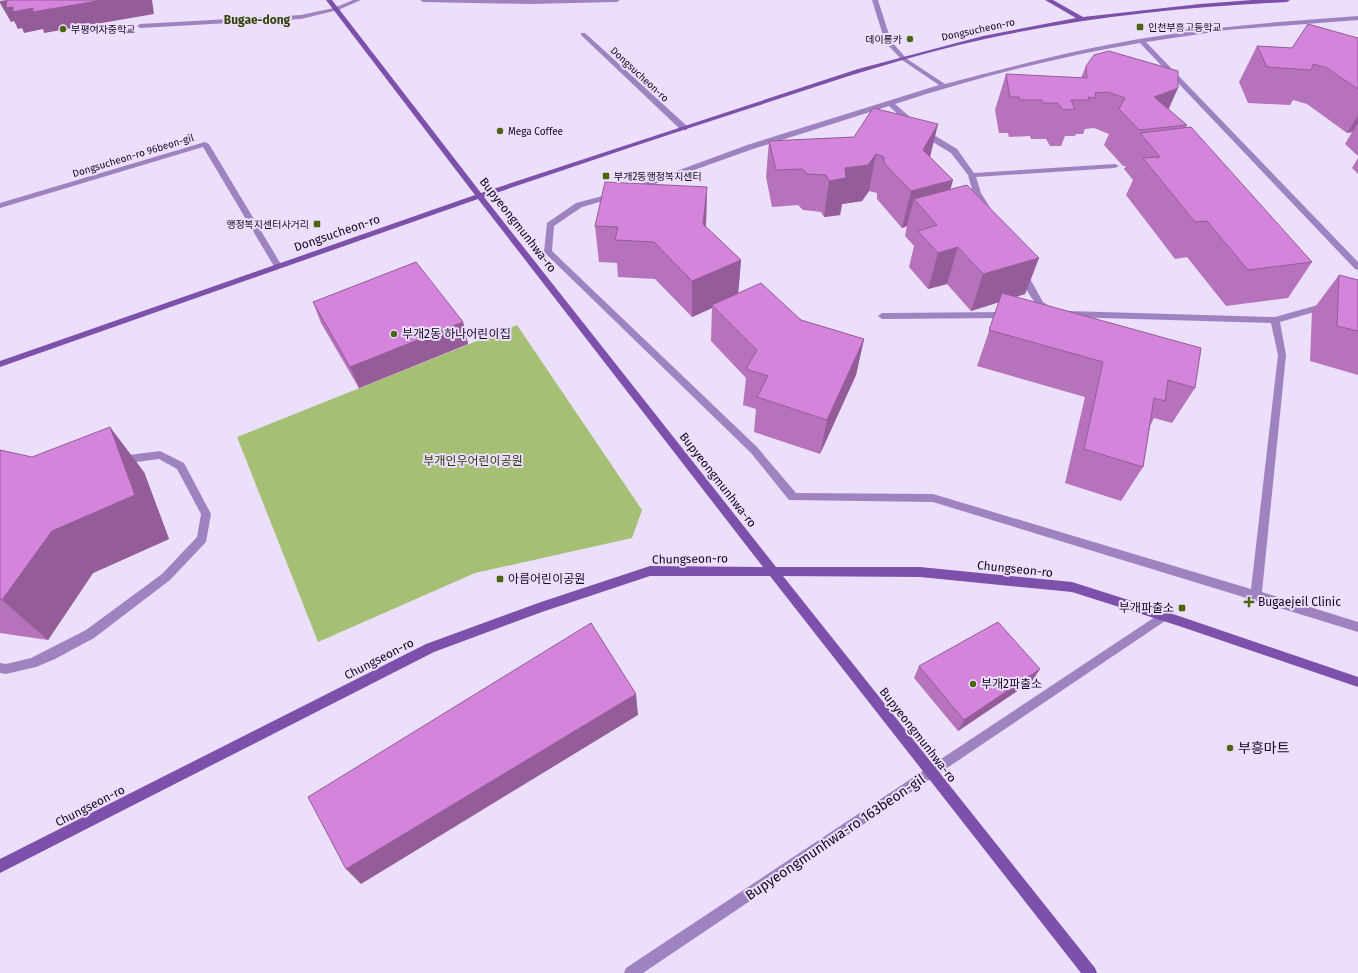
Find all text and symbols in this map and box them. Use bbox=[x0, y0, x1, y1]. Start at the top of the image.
district label: Bugae-dong bbox=[224, 13, 291, 27]
street label: Dongsucheon-ro bbox=[940, 16, 1016, 44]
marker: 인천부흥고등학교 bbox=[1135, 22, 1145, 32]
place label: 인천부흥고등학교 bbox=[1148, 22, 1222, 34]
marker: 부평여자중학교 bbox=[58, 24, 68, 34]
place label: 부평여자중학교 bbox=[71, 24, 135, 36]
place label: 데이롱카 bbox=[865, 34, 902, 46]
marker: 데이롱카 bbox=[905, 34, 915, 44]
street label: Dongsucheon-ro bbox=[608, 45, 671, 105]
marker: Mega Coffee bbox=[495, 126, 505, 136]
place label: Mega Coffee bbox=[508, 126, 563, 138]
street label: Dongsucheon-ro 96beon-gil bbox=[71, 132, 195, 180]
marker: 부개2동행정복지센터 bbox=[601, 171, 611, 181]
place label: 부개2동행정복지센터 bbox=[614, 171, 702, 183]
street label: Bupyeongmunhwa-ro bbox=[477, 175, 559, 275]
street label: Dongsucheon-ro bbox=[292, 212, 382, 254]
place label: 행정복지센터사거리 bbox=[226, 219, 309, 231]
marker: 행정복지센터사거리 bbox=[312, 219, 322, 229]
place label: 부개2동 하나어린이집 bbox=[402, 327, 510, 341]
marker: 부개2동 하나어린이집 bbox=[389, 329, 399, 339]
street label: Bupyeongmunhwa-ro bbox=[677, 430, 759, 530]
park label: 부개인우어린이공원 bbox=[423, 454, 523, 468]
street label: Chungseon-ro bbox=[652, 551, 728, 567]
street label: Chungseon-ro bbox=[976, 558, 1054, 580]
place label: 아름어린이공원 bbox=[508, 572, 585, 586]
marker: 아름어린이공원 bbox=[495, 574, 505, 584]
place label: Bugaejeil Clinic bbox=[1258, 595, 1341, 609]
marker: Bugaejeil Clinic bbox=[1243, 596, 1255, 608]
place label: 부개파출소 bbox=[1119, 601, 1174, 615]
marker: 부개파출소 bbox=[1177, 603, 1187, 613]
street label: Chungseon-ro bbox=[342, 635, 416, 683]
place label: 부개2파출소 bbox=[981, 677, 1042, 691]
marker: 부개2파출소 bbox=[968, 679, 978, 689]
street label: Bupyeongmunhwa-ro bbox=[877, 685, 959, 785]
place label: 부흥마트 bbox=[1238, 740, 1290, 757]
marker: 부흥마트 bbox=[1225, 743, 1235, 753]
street label: Bupyeongmunhwa-ro 163beon-gil bbox=[742, 771, 928, 904]
street label: Chungseon-ro bbox=[53, 782, 127, 830]

